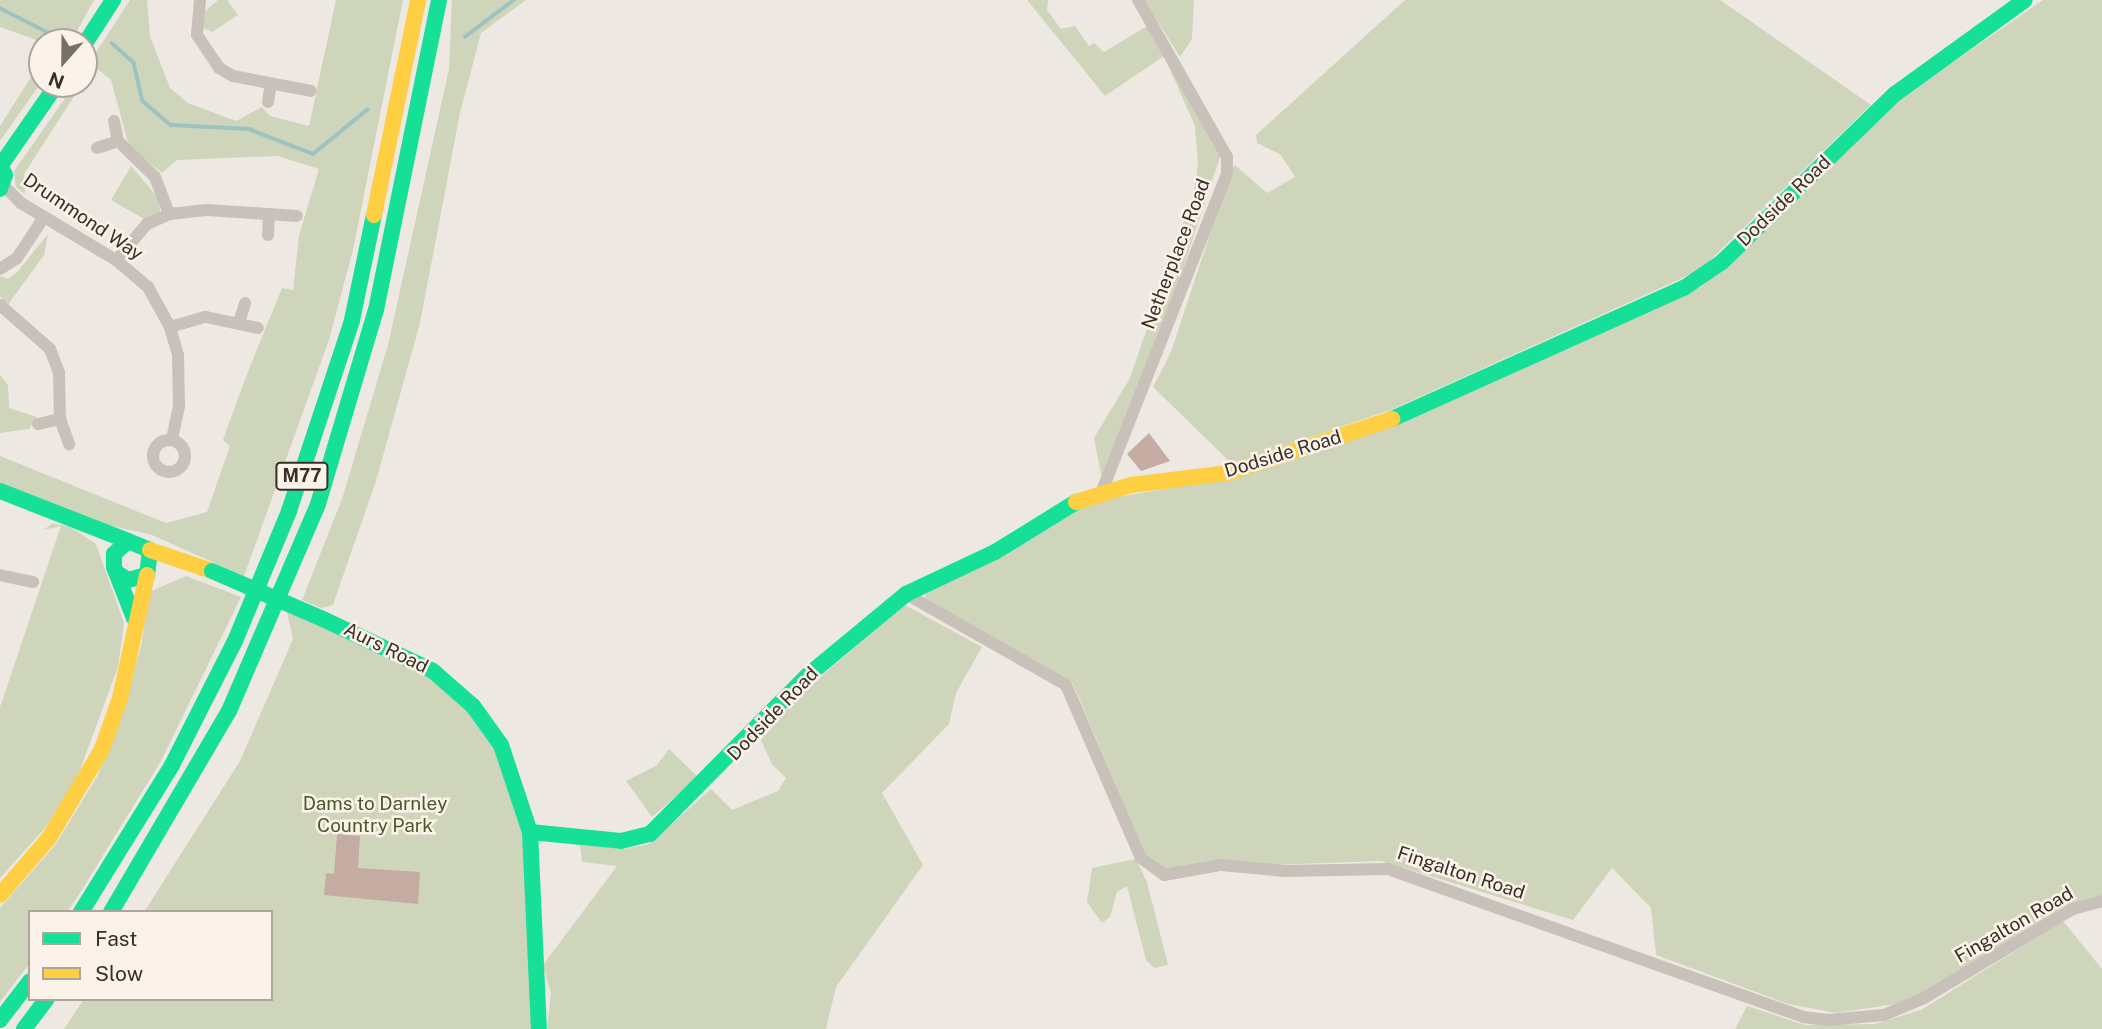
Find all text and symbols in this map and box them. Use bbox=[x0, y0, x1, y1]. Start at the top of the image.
north arrow bbox=[28, 28, 98, 98]
text: N bbox=[45, 68, 67, 94]
street label: Dodside Road bbox=[1732, 151, 1836, 251]
street label: Drummond Way bbox=[19, 168, 147, 266]
street label: Netherplace Road bbox=[1137, 176, 1215, 332]
street label: Dodside Road bbox=[1222, 425, 1344, 483]
road number: M77 bbox=[274, 462, 330, 490]
street label: Aurs Road bbox=[340, 618, 432, 678]
street label: Dodside Road bbox=[723, 662, 823, 766]
park label: Dams to Darnley Country Park bbox=[303, 793, 447, 837]
street label: Fingalton Road bbox=[1394, 842, 1528, 904]
street label: Fingalton Road bbox=[1951, 882, 2077, 968]
legend bbox=[28, 910, 273, 1001]
text: Fast bbox=[95, 926, 137, 951]
text: Slow bbox=[95, 961, 143, 986]

